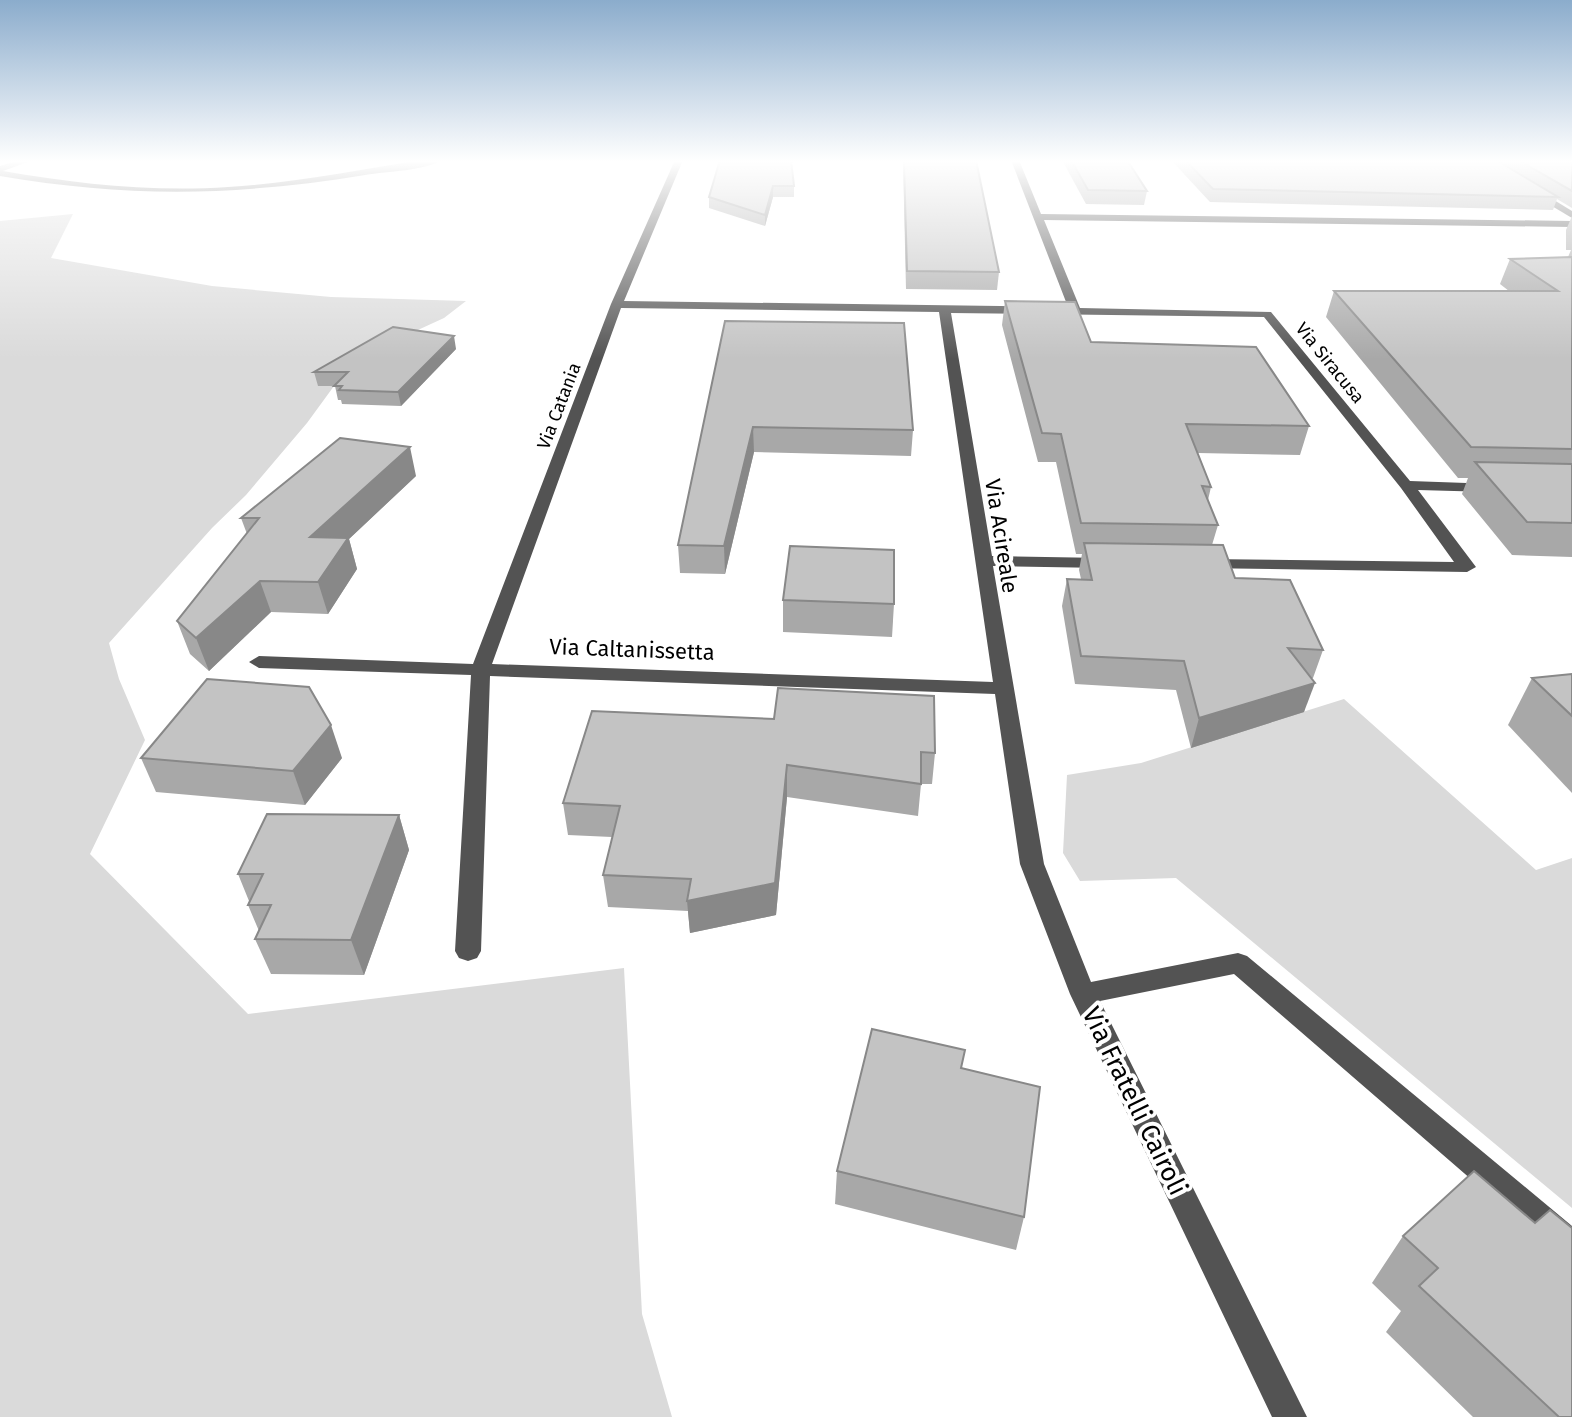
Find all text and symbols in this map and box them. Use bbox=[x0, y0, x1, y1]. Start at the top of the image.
street label: Via Siracusa bbox=[1291, 318, 1369, 408]
street label: Via Catania bbox=[532, 360, 586, 452]
street label: Via Acireale bbox=[979, 477, 1024, 595]
street label: Via Caltanissetta bbox=[549, 633, 715, 666]
street label: Via Fratelli Cairoli bbox=[1076, 1002, 1194, 1200]

